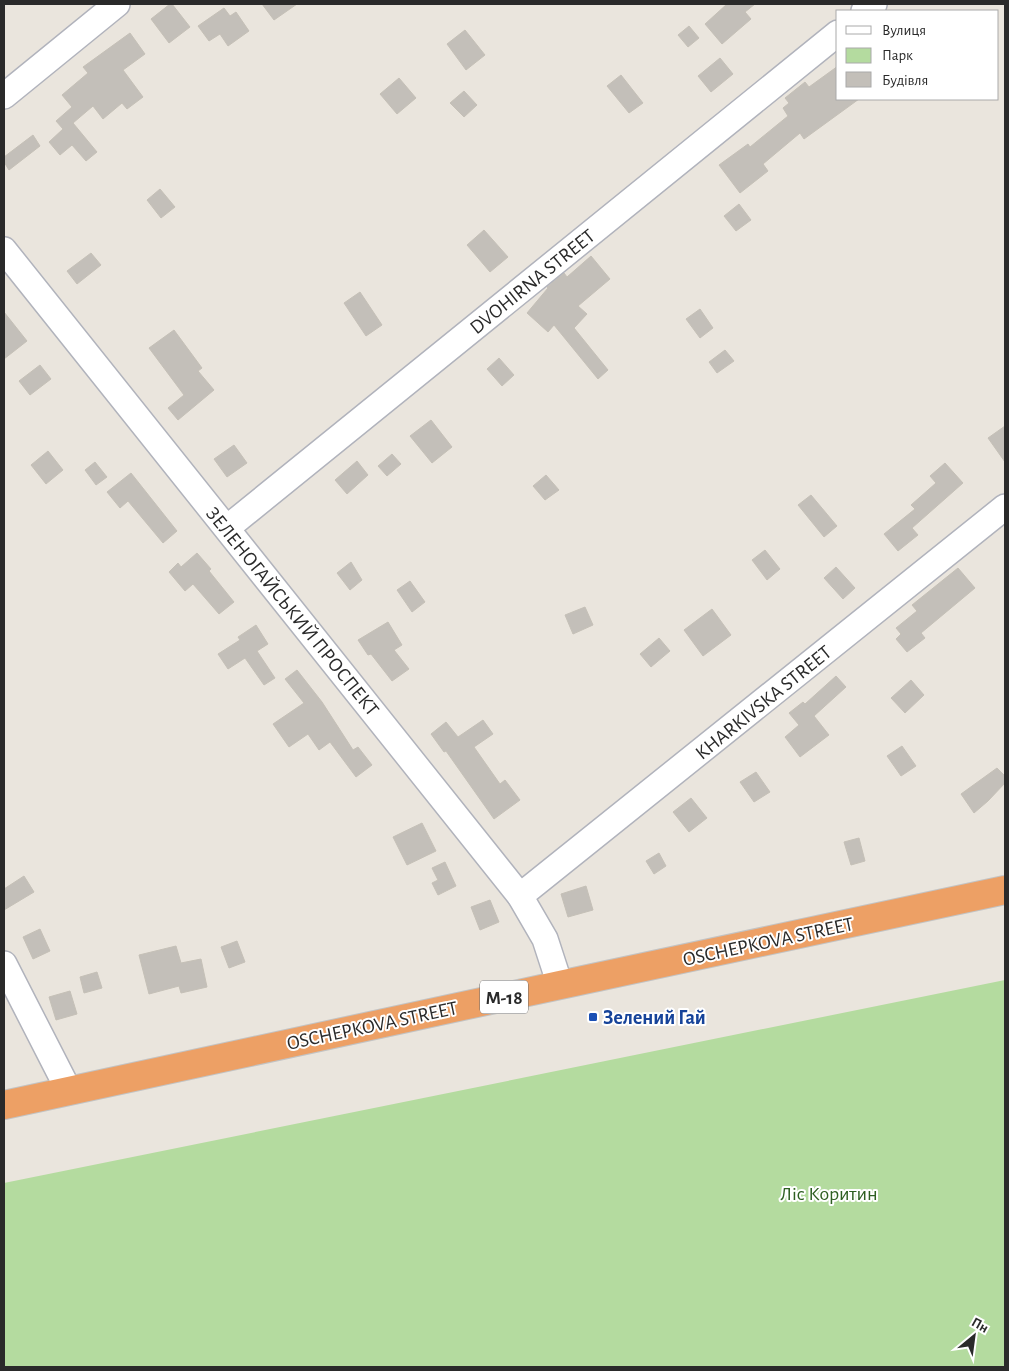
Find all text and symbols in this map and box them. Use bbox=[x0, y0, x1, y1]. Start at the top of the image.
legend bbox=[836, 10, 999, 100]
text: Вулиця bbox=[882, 23, 926, 38]
text: Парк bbox=[882, 48, 913, 63]
text: Будівля bbox=[882, 73, 928, 88]
street label: DVOHIRNA STREET bbox=[466, 225, 599, 338]
street label: ЗЕЛЕНОГАЙСЬКИЙ ПРОСПЕКТ bbox=[202, 503, 383, 720]
street label: KHARKIVSKA STREET bbox=[692, 642, 836, 764]
street label: OSCHEPKOVA STREET bbox=[681, 914, 856, 970]
road number: М-18 bbox=[480, 980, 528, 1014]
street label: OSCHEPKOVA STREET bbox=[285, 998, 460, 1054]
place label: Зелений Гай bbox=[603, 1008, 706, 1028]
marker: Зелений Гай bbox=[587, 1011, 599, 1023]
park label: Ліс Коритин bbox=[780, 1184, 878, 1204]
north arrow bbox=[949, 1311, 999, 1361]
text: Пн bbox=[969, 1315, 991, 1336]

